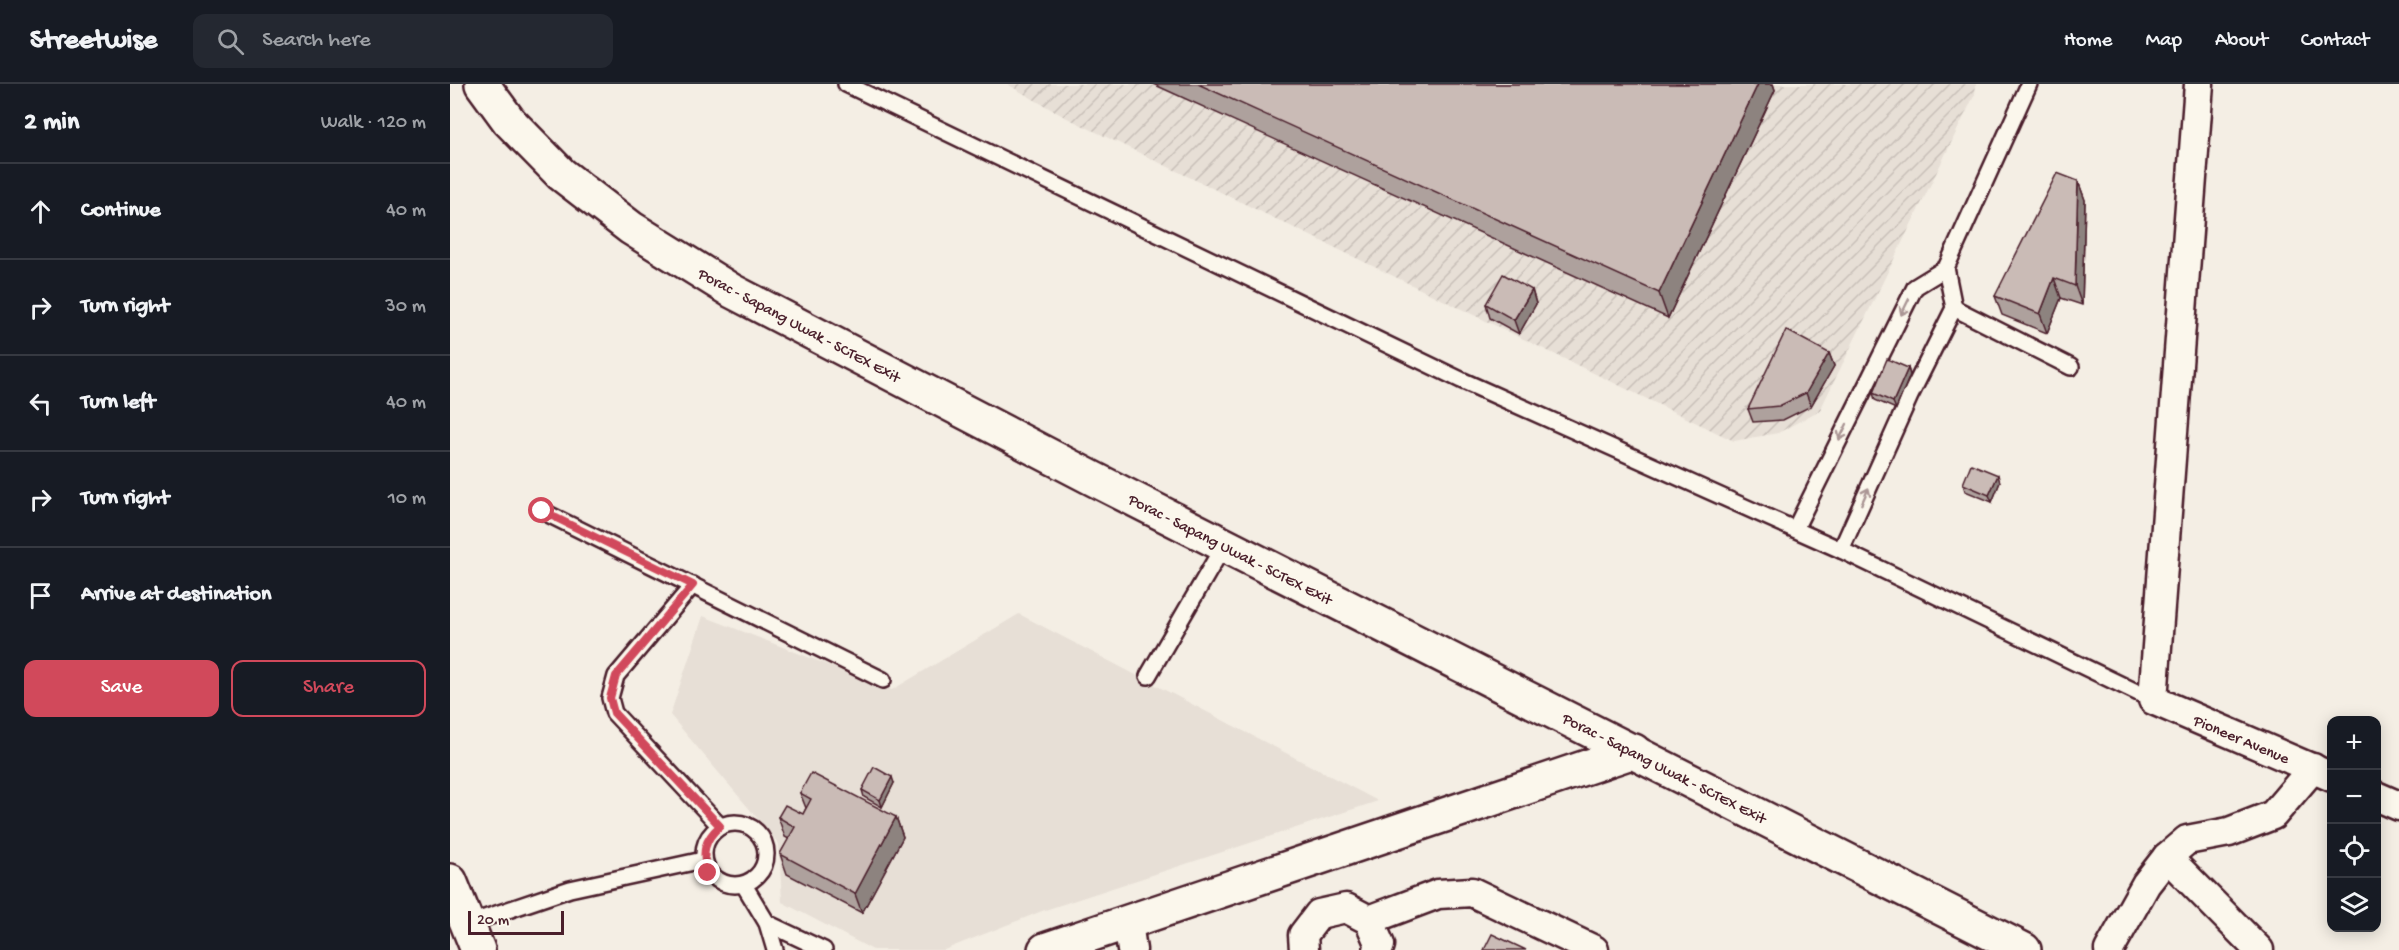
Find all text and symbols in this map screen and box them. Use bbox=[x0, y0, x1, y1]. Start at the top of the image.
search box bbox=[193, 14, 613, 68]
text: Streetwise bbox=[30, 25, 157, 58]
icon: search bbox=[214, 25, 247, 58]
text: Search here bbox=[262, 28, 371, 54]
text: Home bbox=[2064, 29, 2112, 54]
text: Map bbox=[2145, 29, 2182, 54]
text: About bbox=[2215, 29, 2268, 54]
text: Contact bbox=[2301, 29, 2369, 54]
text: 2 min bbox=[24, 108, 79, 139]
text: Walk · 120 m bbox=[321, 112, 426, 135]
icon: ahead bbox=[24, 195, 57, 228]
text: Continue bbox=[81, 198, 161, 224]
text: 40 m bbox=[386, 200, 426, 223]
street label: Porac - Sapang Uwak - SCTEX Exit bbox=[693, 265, 904, 389]
icon: right bbox=[24, 291, 57, 324]
text: Turn right bbox=[81, 294, 169, 320]
text: 30 m bbox=[385, 296, 426, 319]
one-way arrow bbox=[1899, 297, 1910, 315]
icon: left bbox=[24, 387, 57, 420]
text: Turn left bbox=[81, 390, 155, 416]
text: 40 m bbox=[386, 392, 426, 415]
one-way arrow bbox=[1837, 422, 1848, 440]
icon: right bbox=[24, 483, 57, 516]
text: Turn right bbox=[81, 486, 169, 512]
text: 10 m bbox=[388, 488, 426, 511]
one-way arrow bbox=[1860, 488, 1871, 506]
street label: Porac - Sapang Uwak - SCTEX Exit bbox=[1123, 491, 1336, 612]
route start bbox=[528, 497, 554, 523]
icon: arrive bbox=[24, 579, 57, 612]
text: Arrive at destination bbox=[81, 582, 271, 608]
button: Save bbox=[24, 660, 219, 717]
button: Share bbox=[231, 660, 426, 717]
street label: Porac - Sapang Uwak - SCTEX Exit bbox=[1557, 710, 1770, 831]
street label: Pioneer Avenue bbox=[2189, 712, 2292, 770]
map controls bbox=[2327, 716, 2381, 932]
button: + bbox=[2327, 716, 2381, 770]
button: − bbox=[2327, 770, 2381, 824]
button: locate bbox=[2327, 824, 2381, 878]
route end bbox=[694, 859, 720, 885]
button: layers bbox=[2327, 878, 2381, 932]
scale bar bbox=[468, 908, 564, 936]
text: 20 m bbox=[477, 912, 509, 931]

